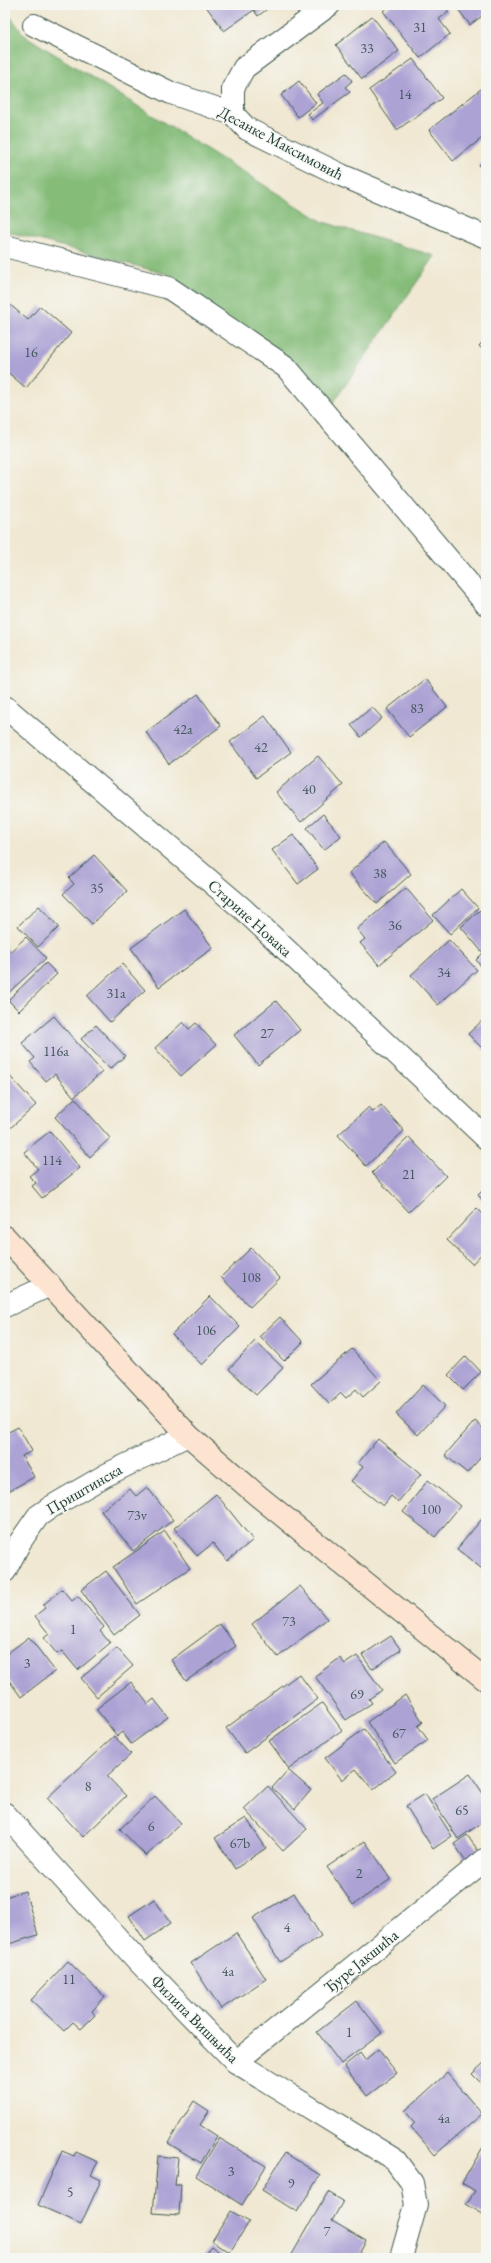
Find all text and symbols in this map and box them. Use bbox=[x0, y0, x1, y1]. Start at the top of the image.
house number: 31 bbox=[413, 18, 427, 36]
house number: 33 bbox=[360, 39, 374, 57]
house number: 14 bbox=[398, 85, 412, 103]
street label: Десанке Максимовић bbox=[215, 101, 347, 185]
house number: 16 bbox=[24, 343, 38, 361]
house number: 83 bbox=[410, 699, 424, 717]
house number: 42a bbox=[173, 720, 193, 738]
house number: 42 bbox=[254, 738, 268, 756]
house number: 40 bbox=[302, 780, 316, 798]
house number: 38 bbox=[373, 864, 387, 882]
street label: Старине Новака bbox=[203, 875, 297, 962]
house number: 35 bbox=[90, 879, 104, 897]
house number: 36 bbox=[388, 916, 402, 934]
house number: 34 bbox=[437, 963, 451, 981]
house number: 31a bbox=[106, 984, 126, 1002]
house number: 27 bbox=[260, 1024, 274, 1042]
house number: 116a bbox=[43, 1042, 69, 1060]
house number: 114 bbox=[42, 1151, 62, 1169]
house number: 21 bbox=[402, 1165, 416, 1183]
house number: 108 bbox=[241, 1268, 261, 1286]
house number: 106 bbox=[196, 1321, 216, 1339]
street label: Приштинска bbox=[42, 1458, 126, 1519]
house number: 100 bbox=[421, 1500, 441, 1518]
house number: 73v bbox=[127, 1506, 148, 1524]
house number: 73 bbox=[282, 1612, 296, 1630]
house number: 1 bbox=[70, 1620, 76, 1638]
house number: 3 bbox=[24, 1654, 31, 1672]
house number: 69 bbox=[350, 1685, 364, 1703]
house number: 67 bbox=[392, 1724, 406, 1742]
house number: 8 bbox=[85, 1777, 92, 1795]
house number: 65 bbox=[455, 1801, 469, 1819]
house number: 6 bbox=[148, 1817, 155, 1835]
house number: 67b bbox=[230, 1834, 250, 1852]
house number: 2 bbox=[356, 1864, 363, 1882]
house number: 4 bbox=[284, 1918, 291, 1936]
street label: Ђуре Јакшића bbox=[319, 1924, 403, 1998]
house number: 4a bbox=[222, 1962, 235, 1980]
house number: 11 bbox=[62, 1970, 76, 1988]
street label: Филипа Вишњића bbox=[146, 1970, 244, 2068]
house number: 1 bbox=[346, 2023, 352, 2041]
house number: 4a bbox=[438, 2109, 451, 2127]
house number: 3 bbox=[228, 2162, 235, 2180]
house number: 9 bbox=[288, 2174, 295, 2192]
house number: 5 bbox=[67, 2183, 73, 2201]
house number: 7 bbox=[324, 2222, 331, 2240]

